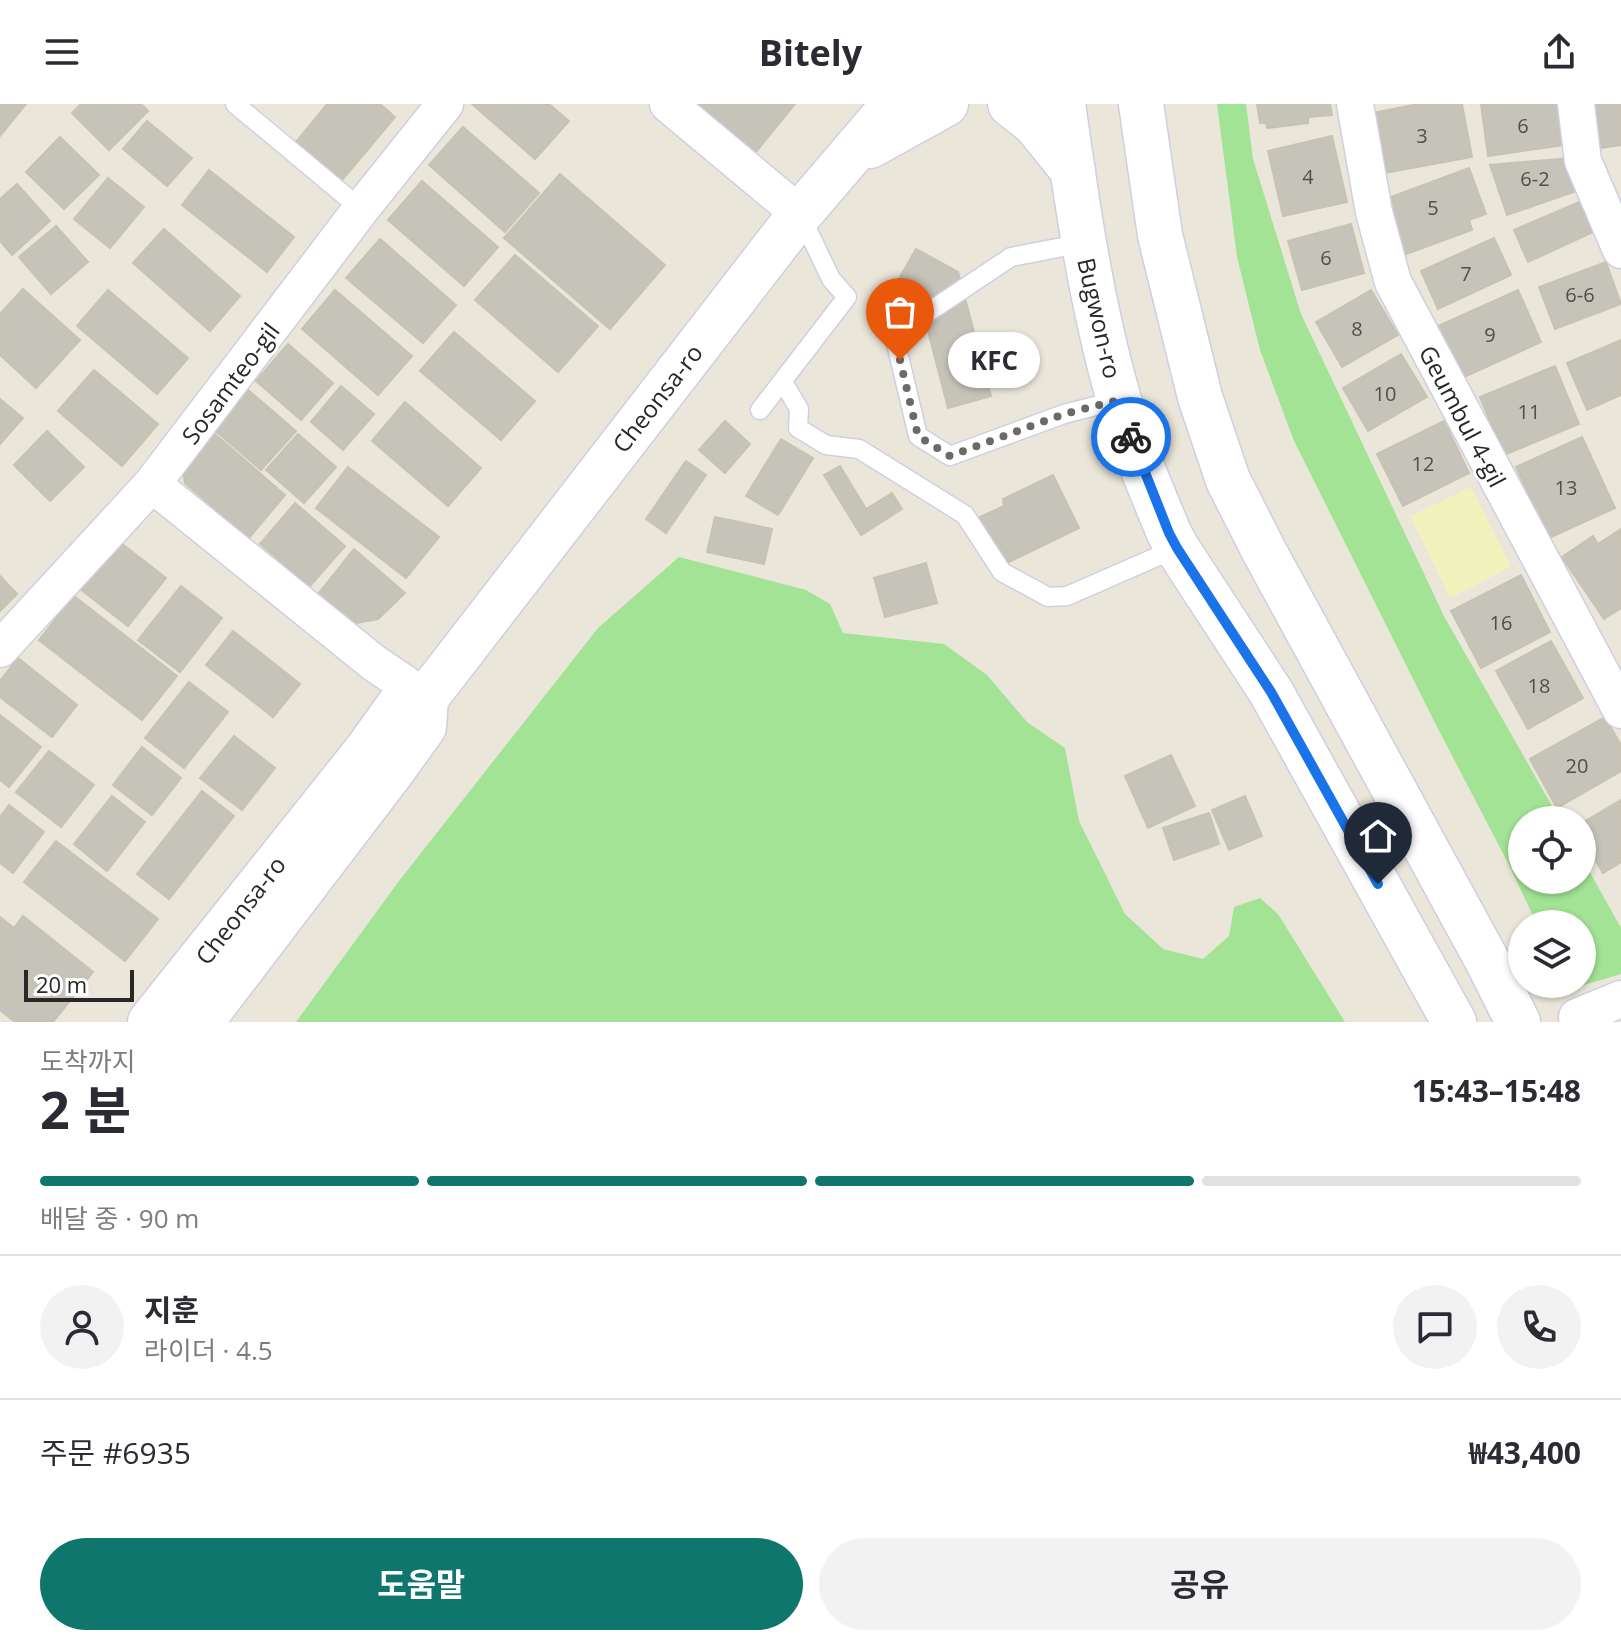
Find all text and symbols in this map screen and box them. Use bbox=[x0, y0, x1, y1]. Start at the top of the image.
text: Bitely bbox=[759, 28, 862, 77]
icon: menu bbox=[40, 30, 84, 74]
icon: share bbox=[1537, 30, 1581, 74]
house number: 6 bbox=[1517, 112, 1529, 139]
house number: 3 bbox=[1416, 122, 1428, 149]
house number: 4 bbox=[1302, 163, 1314, 190]
house number: 6-2 bbox=[1520, 165, 1550, 192]
house number: 5 bbox=[1427, 194, 1439, 221]
house number: 6 bbox=[1320, 244, 1332, 271]
street label: Bugwon-ro bbox=[1070, 254, 1130, 382]
house number: 7 bbox=[1460, 260, 1472, 287]
pin bbox=[866, 278, 934, 360]
house number: 6-6 bbox=[1565, 281, 1595, 308]
icon: bag bbox=[878, 290, 922, 334]
house number: 8 bbox=[1351, 315, 1363, 342]
street label: Sosamteo-gil bbox=[174, 316, 286, 450]
house number: 9 bbox=[1484, 321, 1496, 348]
callout: KFC bbox=[948, 332, 1040, 388]
street label: Cheonsa-ro bbox=[604, 337, 710, 459]
street label: Geumbul 4-gil bbox=[1412, 339, 1514, 493]
text: KFC bbox=[970, 342, 1018, 378]
house number: 10 bbox=[1374, 380, 1396, 407]
courier bbox=[1091, 397, 1171, 477]
house number: 11 bbox=[1518, 398, 1540, 425]
icon: bike bbox=[1109, 415, 1153, 459]
house number: 12 bbox=[1412, 450, 1434, 477]
house number: 13 bbox=[1555, 474, 1577, 501]
house number: 16 bbox=[1490, 609, 1512, 636]
house number: 18 bbox=[1528, 672, 1550, 699]
house number: 20 bbox=[1566, 752, 1588, 779]
pin bbox=[1344, 802, 1412, 884]
map controls bbox=[1508, 806, 1596, 998]
button: locate bbox=[1508, 806, 1596, 894]
icon: home bbox=[1356, 814, 1400, 858]
street label: Cheonsa-ro bbox=[187, 849, 293, 971]
button: layers bbox=[1508, 910, 1596, 998]
scale bar bbox=[24, 966, 134, 1002]
text: 20 m bbox=[36, 969, 87, 999]
text: 도착까지 bbox=[40, 1043, 136, 1079]
text: 15:43–15:48 bbox=[1412, 1070, 1581, 1111]
text: 2 분 bbox=[40, 1073, 131, 1144]
text: 배달 중 · 90 m bbox=[40, 1200, 199, 1236]
button: person bbox=[40, 1285, 124, 1369]
button: chat bbox=[1393, 1285, 1477, 1369]
button: phone bbox=[1497, 1285, 1581, 1369]
text: 지훈 bbox=[144, 1289, 199, 1330]
text: 라이더 · 4.5 bbox=[144, 1332, 273, 1368]
text: 주문 #6935 bbox=[40, 1432, 191, 1473]
text: ₩43,400 bbox=[1469, 1432, 1581, 1473]
button: 도움말 bbox=[40, 1538, 803, 1630]
button: 공유 bbox=[819, 1538, 1581, 1630]

